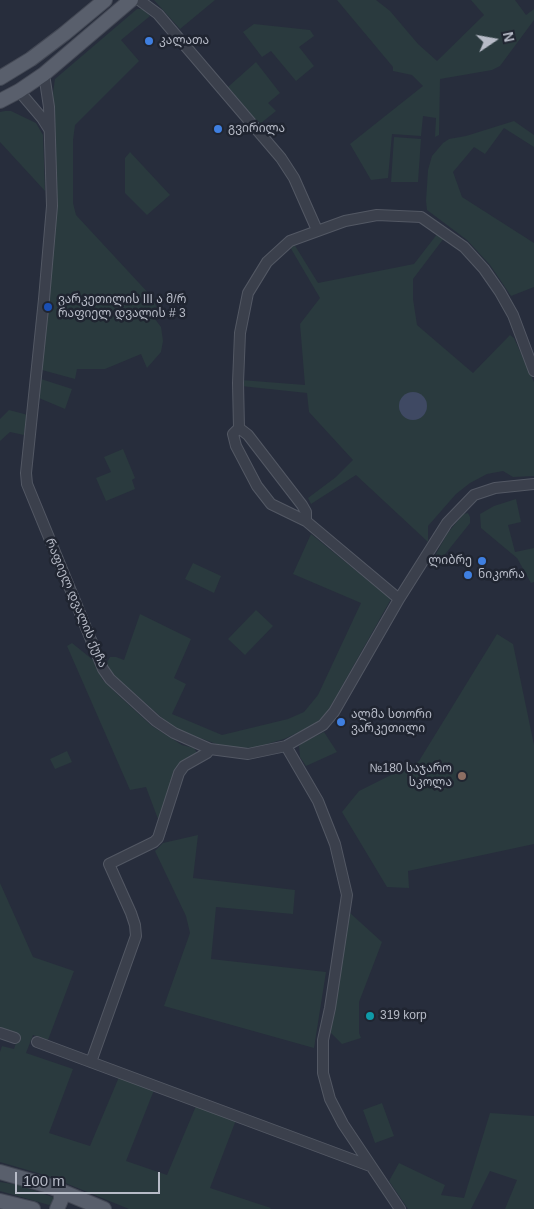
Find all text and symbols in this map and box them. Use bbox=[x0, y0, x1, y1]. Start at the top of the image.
north arrow bbox=[469, 15, 519, 65]
text: N bbox=[500, 30, 518, 43]
place label: კალათა bbox=[159, 34, 209, 48]
marker: კალათა bbox=[143, 35, 155, 47]
place label: გვირილა bbox=[228, 122, 285, 136]
marker: გვირილა bbox=[212, 123, 224, 135]
place label: ვარკეთილის III ა მ/რ რაფიელ დვალის # 3 bbox=[58, 293, 186, 321]
marker: ვარკეთილის III ა მ/რ რაფიელ დვალის # 3 bbox=[42, 301, 54, 313]
street label: რაფიელ დვალის ქუჩა bbox=[42, 536, 110, 670]
place label: ლიბრე bbox=[428, 554, 472, 568]
marker: ლიბრე bbox=[476, 555, 488, 567]
place label: ნიკორა bbox=[478, 568, 525, 582]
marker: ნიკორა bbox=[462, 569, 474, 581]
place label: ალმა სთორი ვარკეთილი bbox=[351, 708, 432, 736]
marker: ალმა სთორი ვარკეთილი bbox=[335, 716, 347, 728]
place label: №180 საჯარო სკოლა bbox=[370, 762, 452, 790]
marker: №180 საჯარო სკოლა bbox=[456, 770, 468, 782]
place label: 319 korp bbox=[380, 1009, 427, 1023]
marker: 319 korp bbox=[364, 1010, 376, 1022]
scale bar bbox=[18, 1162, 162, 1194]
text: 100 m bbox=[23, 1172, 65, 1189]

